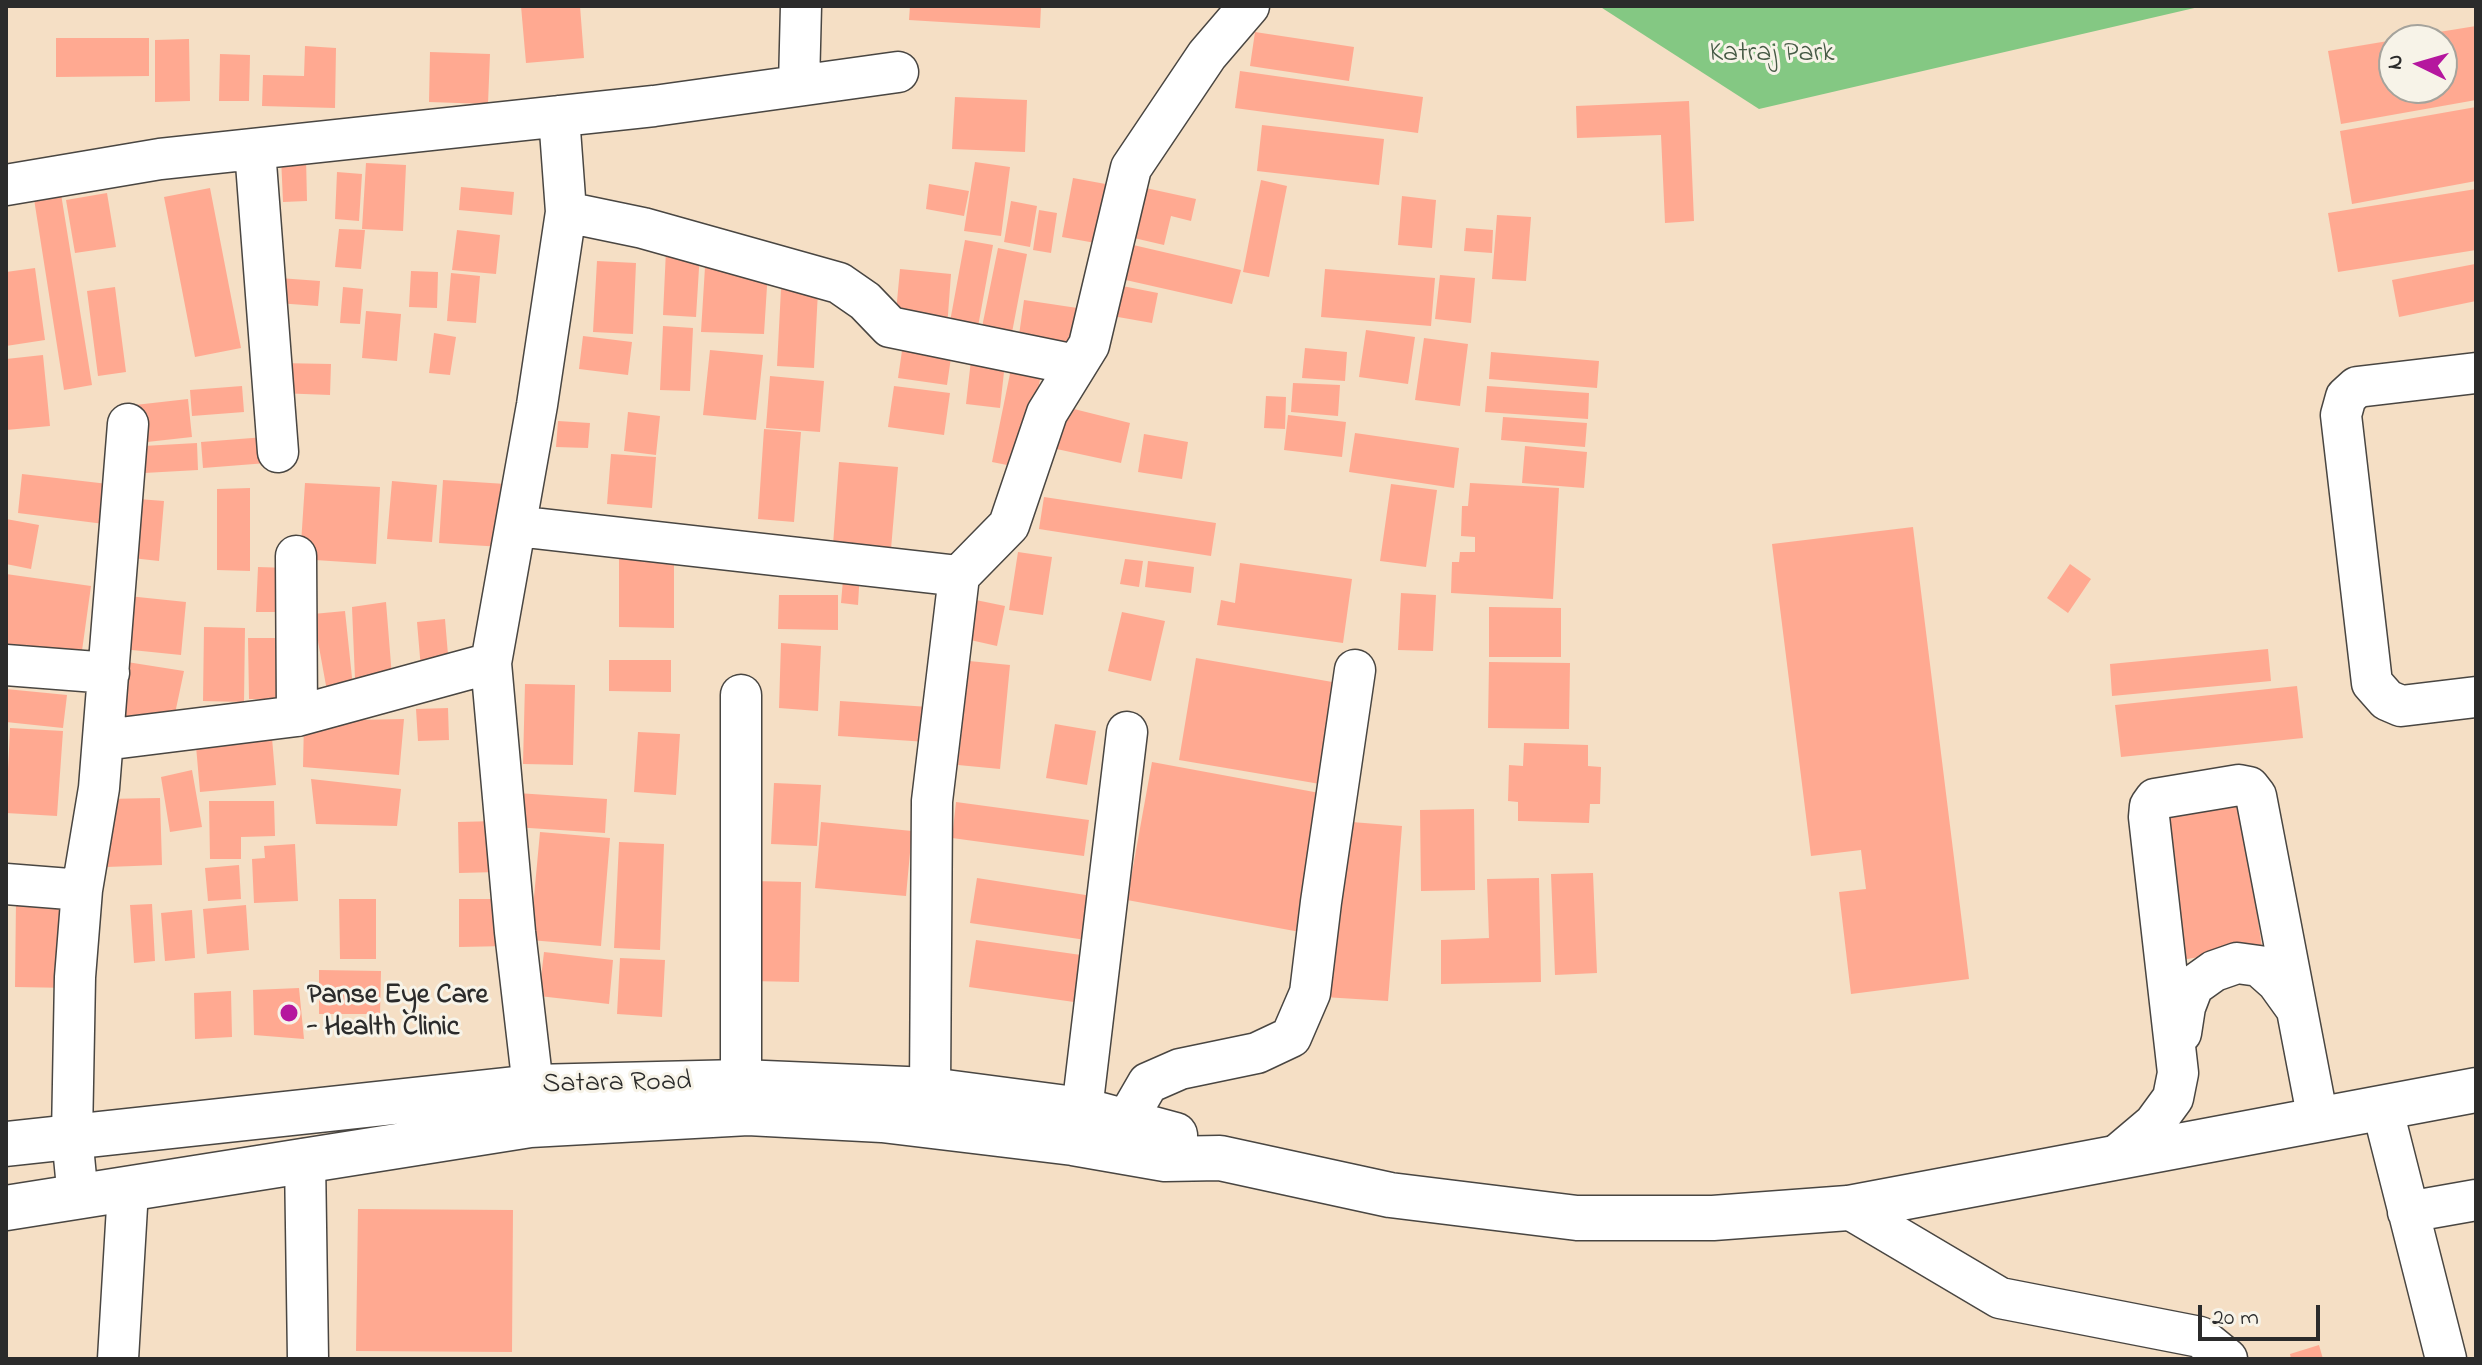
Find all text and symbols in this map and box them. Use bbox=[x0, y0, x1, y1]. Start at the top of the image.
north arrow bbox=[2378, 24, 2458, 104]
park label: Katraj Park bbox=[1709, 38, 1835, 72]
text: N bbox=[2379, 53, 2413, 71]
place label: Panse Eye Care - Health Clinic bbox=[307, 980, 488, 1046]
marker: Panse Eye Care - Health Clinic bbox=[278, 1002, 300, 1024]
street label: Satara Road bbox=[542, 1067, 692, 1103]
scale bar bbox=[2202, 1289, 2324, 1339]
text: 20 m bbox=[2212, 1301, 2259, 1336]

